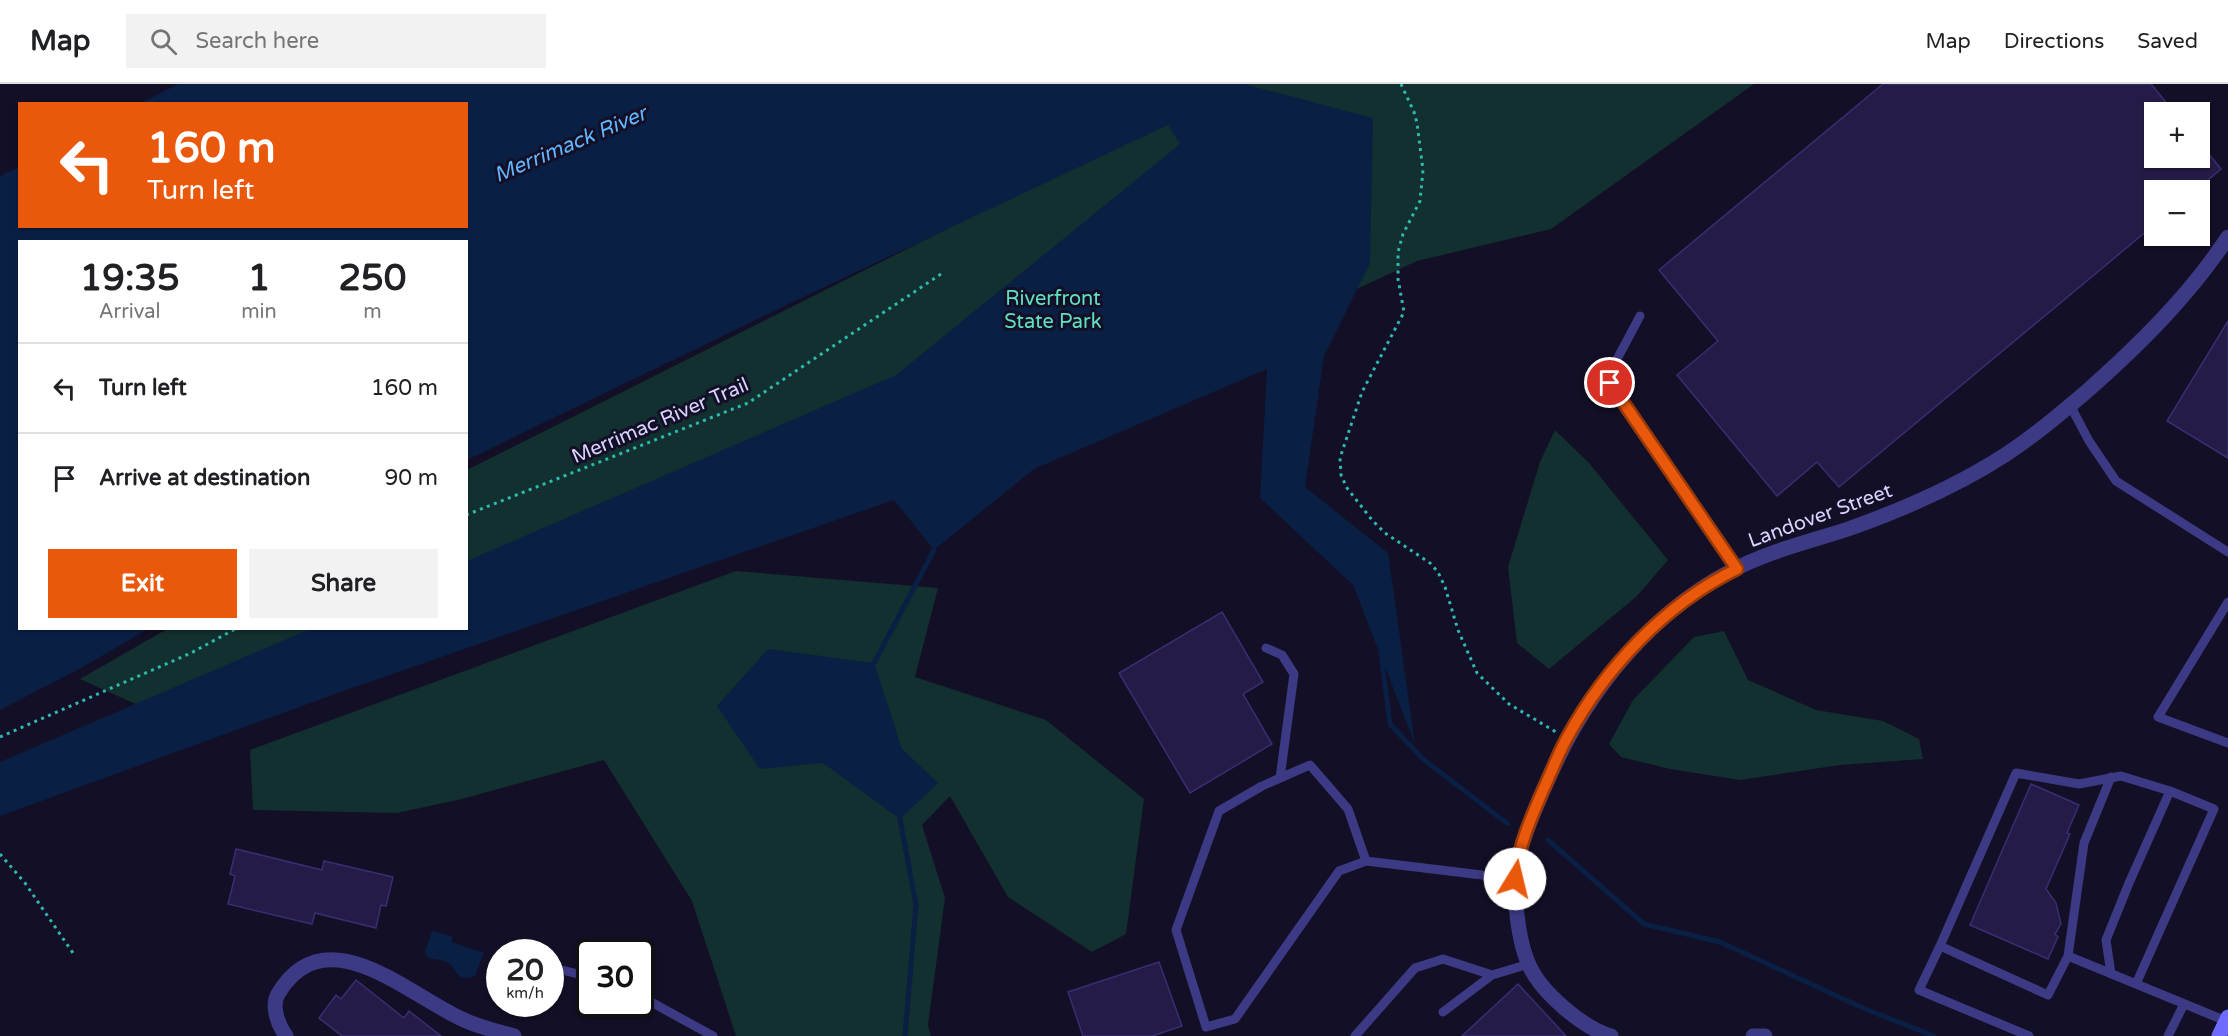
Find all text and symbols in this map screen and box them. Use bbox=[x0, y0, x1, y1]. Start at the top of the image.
search box bbox=[126, 14, 546, 68]
text: Map bbox=[30, 24, 90, 58]
icon: search bbox=[147, 25, 180, 58]
text: Search here bbox=[195, 28, 319, 54]
text: Map bbox=[1925, 29, 1971, 54]
text: Directions bbox=[2004, 29, 2104, 54]
text: Saved bbox=[2137, 29, 2198, 54]
water label: Merrimack River bbox=[490, 100, 653, 188]
map controls bbox=[2144, 102, 2210, 246]
button: + bbox=[2144, 102, 2210, 168]
text: 160 m bbox=[147, 123, 276, 174]
icon: left bbox=[48, 126, 126, 204]
text: Turn left bbox=[147, 174, 254, 207]
button: − bbox=[2144, 180, 2210, 246]
text: 19:35 bbox=[80, 257, 180, 300]
text: 1 bbox=[248, 257, 270, 300]
text: 250 bbox=[338, 257, 406, 300]
park label: Riverfront State Park bbox=[1004, 287, 1102, 334]
text: Arrival bbox=[99, 300, 161, 324]
text: min bbox=[241, 300, 277, 324]
text: m bbox=[363, 300, 382, 324]
pin bbox=[1584, 357, 1635, 408]
icon: arrive bbox=[1593, 366, 1626, 399]
icon: left bbox=[48, 372, 81, 405]
street label: Merrimac River Trail bbox=[568, 373, 752, 469]
text: Turn left bbox=[99, 375, 187, 401]
text: 160 m bbox=[371, 375, 438, 401]
icon: arrive bbox=[48, 462, 81, 495]
text: Arrive at destination bbox=[99, 465, 310, 491]
text: 90 m bbox=[384, 465, 438, 491]
street label: Landover Street bbox=[1745, 479, 1896, 553]
button: Exit bbox=[48, 549, 237, 618]
button: Share bbox=[249, 549, 438, 618]
position arrow bbox=[1483, 847, 1547, 911]
speed limit sign: 30 bbox=[576, 939, 654, 1017]
text: 20 bbox=[506, 952, 544, 989]
text: km/h bbox=[506, 984, 544, 1002]

